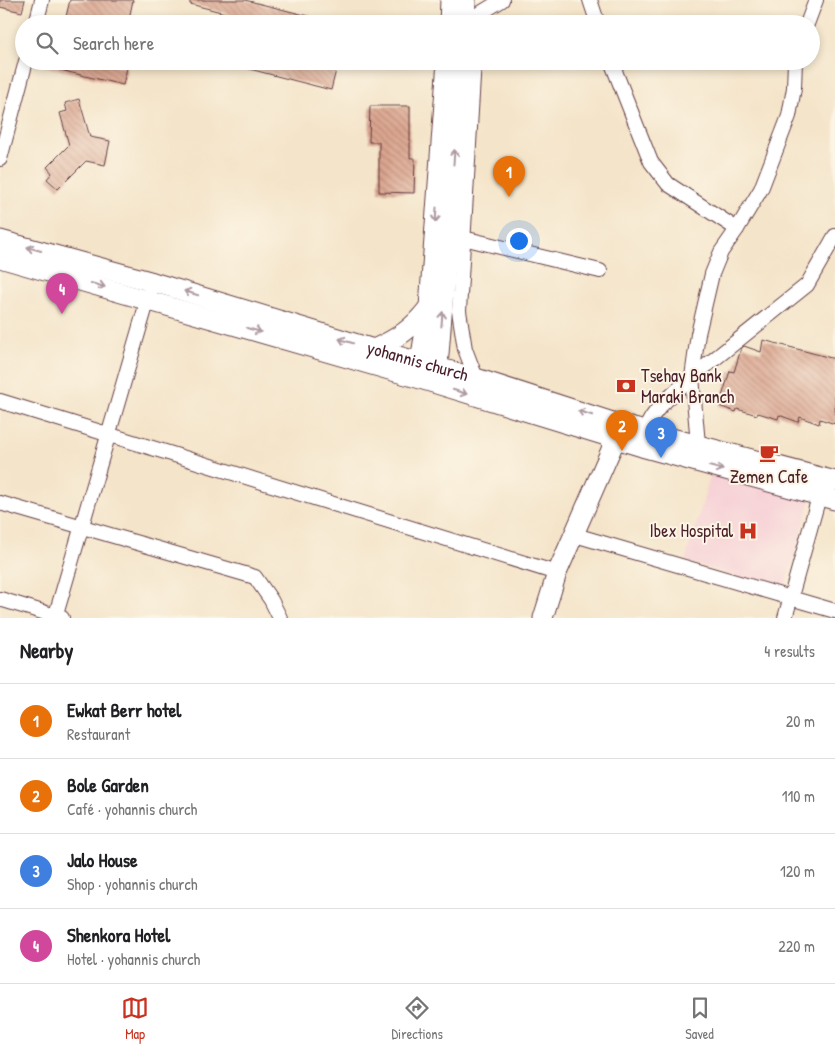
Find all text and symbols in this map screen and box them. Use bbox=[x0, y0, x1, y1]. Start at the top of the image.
search box bbox=[15, 15, 820, 70]
icon: search bbox=[33, 29, 61, 57]
text: Search here bbox=[73, 30, 154, 56]
one-way arrow bbox=[450, 149, 459, 165]
pin: 1 bbox=[493, 156, 525, 197]
one-way arrow bbox=[431, 206, 440, 222]
your location bbox=[506, 228, 532, 254]
one-way arrow bbox=[27, 244, 43, 254]
pin: 4 bbox=[46, 273, 78, 314]
one-way arrow bbox=[89, 281, 105, 291]
one-way arrow bbox=[183, 288, 199, 298]
one-way arrow bbox=[437, 311, 446, 327]
one-way arrow bbox=[245, 326, 261, 336]
one-way arrow bbox=[339, 335, 355, 345]
street label: yohannis church bbox=[364, 335, 472, 387]
place label: Tsehay Bank Maraki Branch bbox=[641, 363, 735, 409]
bank icon: Tsehay Bank Maraki Branch bbox=[615, 375, 637, 397]
one-way arrow bbox=[451, 387, 467, 397]
one-way arrow bbox=[578, 408, 594, 417]
pin: 2 bbox=[606, 410, 638, 451]
pin: 3 bbox=[645, 417, 677, 458]
cafe icon: Zemen Cafe bbox=[758, 442, 780, 464]
one-way arrow bbox=[708, 463, 724, 473]
place label: Zemen Cafe bbox=[730, 464, 808, 489]
place label: Ibex Hospital bbox=[650, 518, 733, 543]
hospital icon: Ibex Hospital bbox=[737, 520, 759, 542]
text: Nearby bbox=[20, 636, 73, 665]
text: 4 results bbox=[764, 640, 815, 662]
text: Ewkat Berr hotel bbox=[67, 697, 181, 723]
text: 1 bbox=[33, 710, 39, 732]
text: 20 m bbox=[786, 710, 815, 732]
text: Restaurant bbox=[67, 723, 130, 745]
text: Bole Garden bbox=[67, 772, 149, 798]
text: 2 bbox=[32, 785, 40, 807]
text: 110 m bbox=[782, 785, 815, 807]
text: Café · yohannis church bbox=[67, 798, 197, 820]
text: Jalo House bbox=[67, 847, 138, 873]
text: 3 bbox=[32, 860, 40, 882]
text: 120 m bbox=[780, 860, 815, 882]
text: Shop · yohannis church bbox=[67, 873, 197, 895]
text: Shenkora Hotel bbox=[67, 922, 170, 948]
text: 4 bbox=[33, 935, 39, 957]
text: 220 m bbox=[778, 935, 815, 957]
text: Hotel · yohannis church bbox=[67, 948, 200, 970]
tab: Map bbox=[121, 994, 149, 1043]
tab: Directions bbox=[391, 994, 443, 1043]
tab: Saved bbox=[685, 994, 714, 1043]

